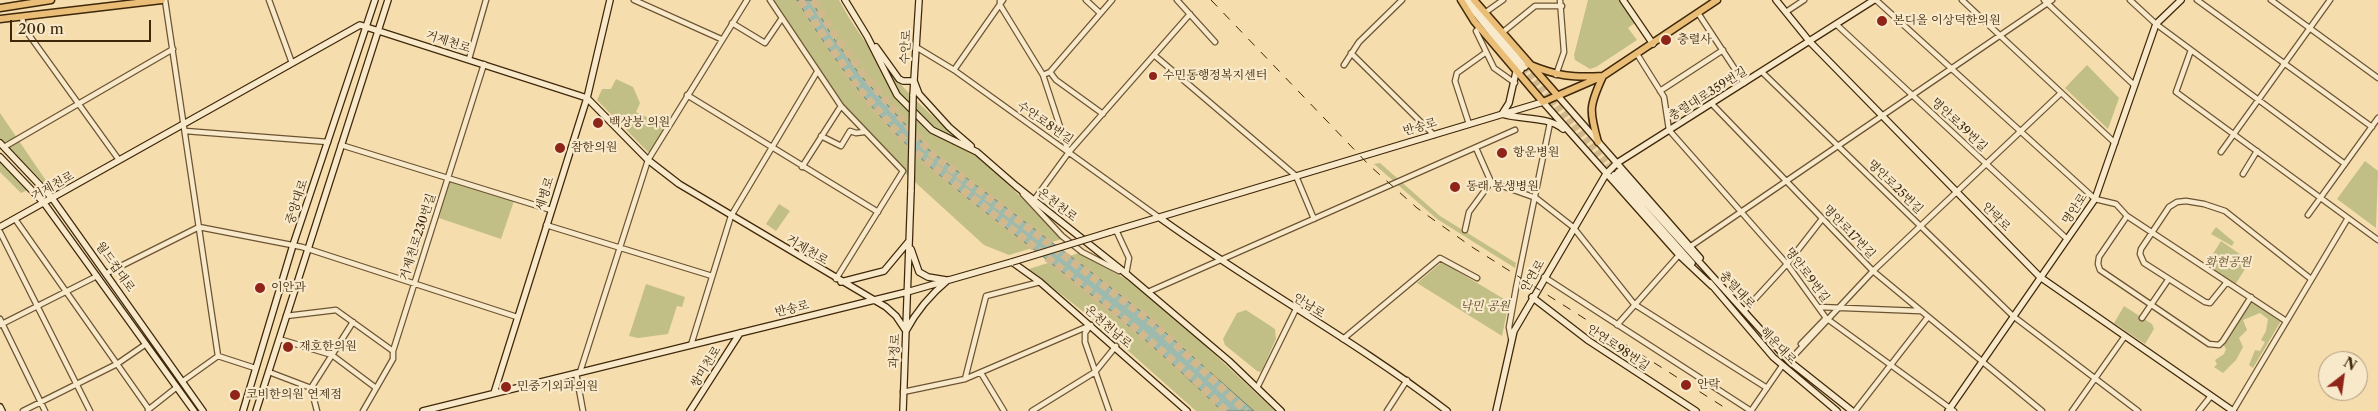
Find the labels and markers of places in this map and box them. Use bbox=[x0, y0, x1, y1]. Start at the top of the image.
marker: 본디올 이상덕한의원 bbox=[1875, 14, 1889, 28]
place label: 본디올 이상덕한의원 bbox=[1893, 14, 2001, 28]
marker: 충렬사 bbox=[1659, 33, 1673, 47]
place label: 충렬사 bbox=[1677, 33, 1712, 47]
place label: 수민동행정복지센터 bbox=[1163, 69, 1267, 83]
marker: 수민동행정복지센터 bbox=[1147, 70, 1159, 82]
marker: 백상붕 의원 bbox=[591, 116, 605, 130]
place label: 백상붕 의원 bbox=[609, 116, 670, 130]
marker: 참한의원 bbox=[553, 141, 567, 155]
place label: 참한의원 bbox=[571, 141, 617, 155]
marker: 항운병원 bbox=[1495, 146, 1509, 160]
place label: 항운병원 bbox=[1513, 146, 1559, 160]
marker: 동래 봉생병원 bbox=[1448, 180, 1462, 194]
place label: 동래 봉생병원 bbox=[1466, 180, 1539, 194]
marker: 이안과 bbox=[253, 281, 267, 295]
place label: 이안과 bbox=[271, 281, 306, 295]
marker: 재호한의원 bbox=[281, 340, 295, 354]
place label: 재호한의원 bbox=[299, 340, 357, 354]
marker: 안락 bbox=[1679, 378, 1693, 392]
place label: 안락 bbox=[1697, 378, 1720, 392]
marker: 민중기외과의원 bbox=[499, 380, 513, 394]
place label: 민중기외과의원 bbox=[517, 380, 598, 394]
marker: 코비한의원 연제점 bbox=[228, 388, 242, 402]
place label: 코비한의원 연제점 bbox=[246, 388, 342, 402]

